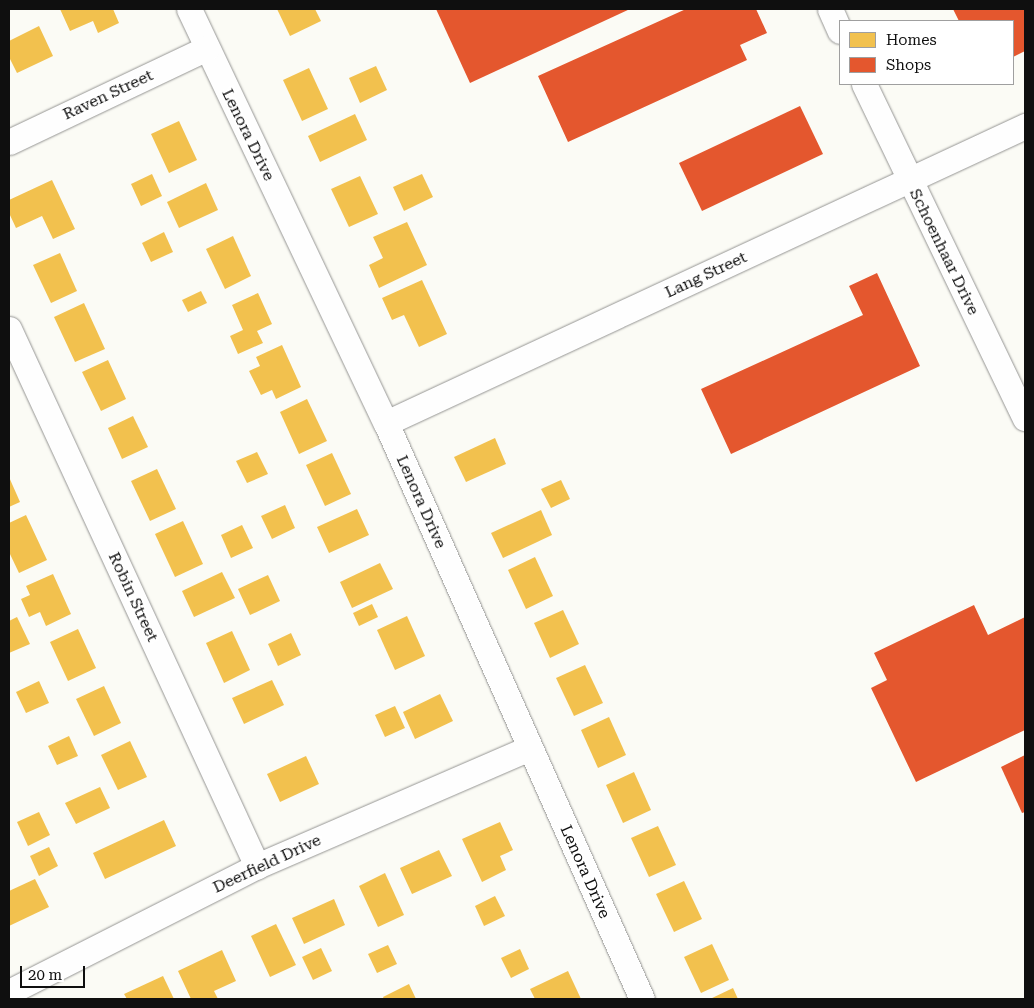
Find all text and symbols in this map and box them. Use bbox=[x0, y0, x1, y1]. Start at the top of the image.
legend bbox=[839, 20, 1014, 85]
text: Homes bbox=[886, 31, 937, 49]
text: Shops bbox=[886, 56, 931, 74]
street label: Raven Street bbox=[60, 66, 156, 124]
street label: Lenora Drive bbox=[217, 86, 279, 184]
street label: Schoenhaar Drive bbox=[905, 186, 983, 318]
street label: Lang Street bbox=[662, 248, 750, 302]
street label: Lenora Drive bbox=[392, 452, 450, 552]
street label: Robin Street bbox=[104, 549, 162, 645]
street label: Lenora Drive bbox=[556, 822, 614, 922]
street label: Deerfield Drive bbox=[210, 831, 324, 897]
scale bar bbox=[22, 956, 88, 988]
text: 20 m bbox=[28, 966, 62, 984]

